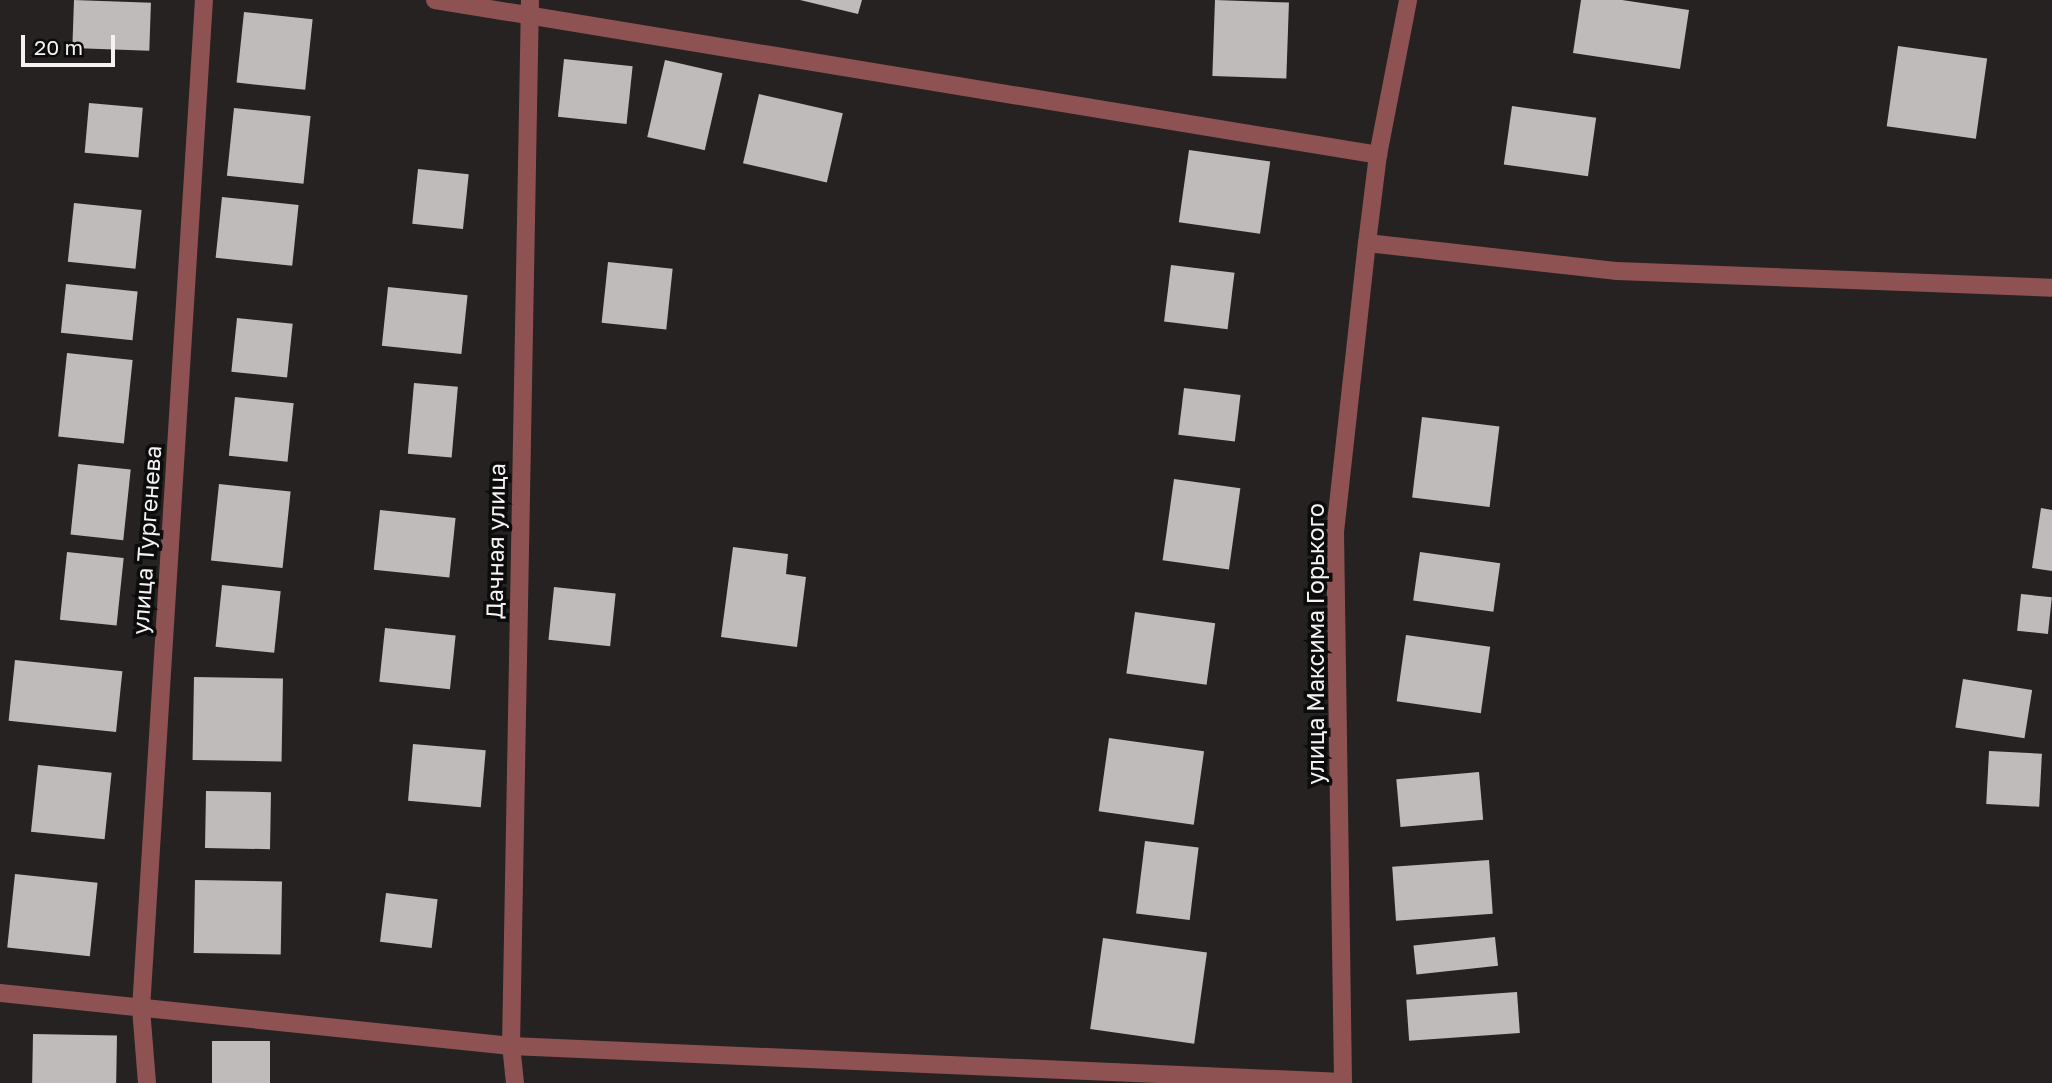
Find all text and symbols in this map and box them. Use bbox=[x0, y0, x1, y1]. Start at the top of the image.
scale bar bbox=[24, 21, 119, 65]
text: 20 m bbox=[34, 34, 83, 60]
street label: улица Тургенева bbox=[126, 444, 166, 636]
street label: Дачная улица bbox=[480, 463, 510, 619]
street label: улица Максима Горького bbox=[1301, 503, 1329, 785]

